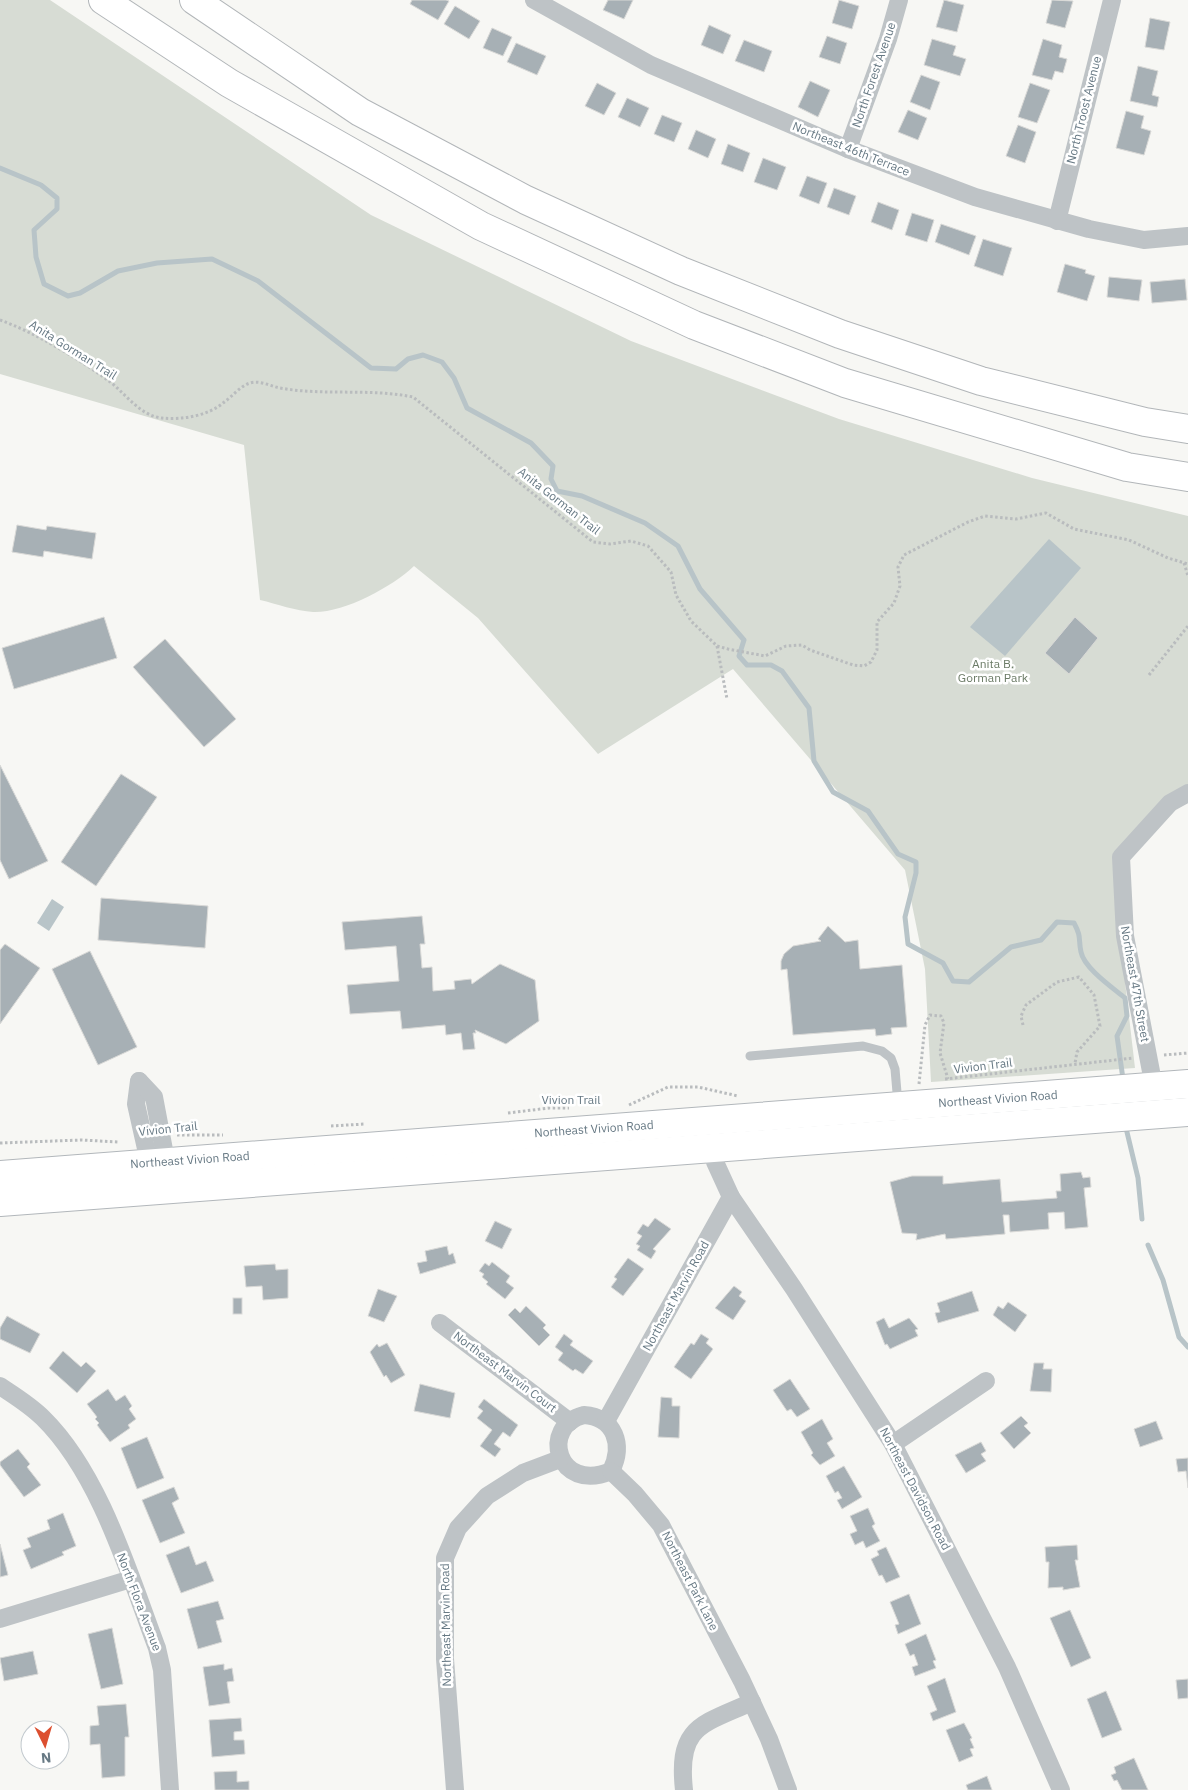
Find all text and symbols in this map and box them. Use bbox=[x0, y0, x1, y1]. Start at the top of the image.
street label: North Forest Avenue bbox=[848, 20, 899, 129]
street label: North Troost Avenue bbox=[1063, 54, 1104, 165]
street label: Northeast 46th Terrace bbox=[790, 118, 912, 179]
street label: Anita Gorman Trail bbox=[27, 317, 120, 383]
street label: Anita Gorman Trail bbox=[515, 464, 603, 537]
park label: Anita B. Gorman Park bbox=[958, 656, 1029, 685]
street label: Northeast 47th Street bbox=[1118, 925, 1153, 1043]
street label: Vivion Trail bbox=[953, 1054, 1013, 1077]
street label: Northeast Vivion Road bbox=[938, 1087, 1058, 1110]
street label: Vivion Trail bbox=[542, 1092, 600, 1107]
street label: Northeast Vivion Road bbox=[534, 1117, 654, 1140]
street label: Vivion Trail bbox=[138, 1118, 198, 1139]
street label: Northeast Vivion Road bbox=[130, 1148, 250, 1171]
street label: Northeast Marvin Road bbox=[639, 1238, 712, 1353]
street label: Northeast Marvin Court bbox=[451, 1328, 560, 1415]
street label: Northeast Davidson Road bbox=[877, 1425, 954, 1553]
street label: Northeast Park Lane bbox=[659, 1529, 722, 1633]
street label: North Flora Avenue bbox=[114, 1551, 165, 1653]
street label: Northeast Marvin Road bbox=[437, 1563, 454, 1687]
north arrow bbox=[20, 1720, 70, 1770]
text: N bbox=[40, 1749, 52, 1767]

